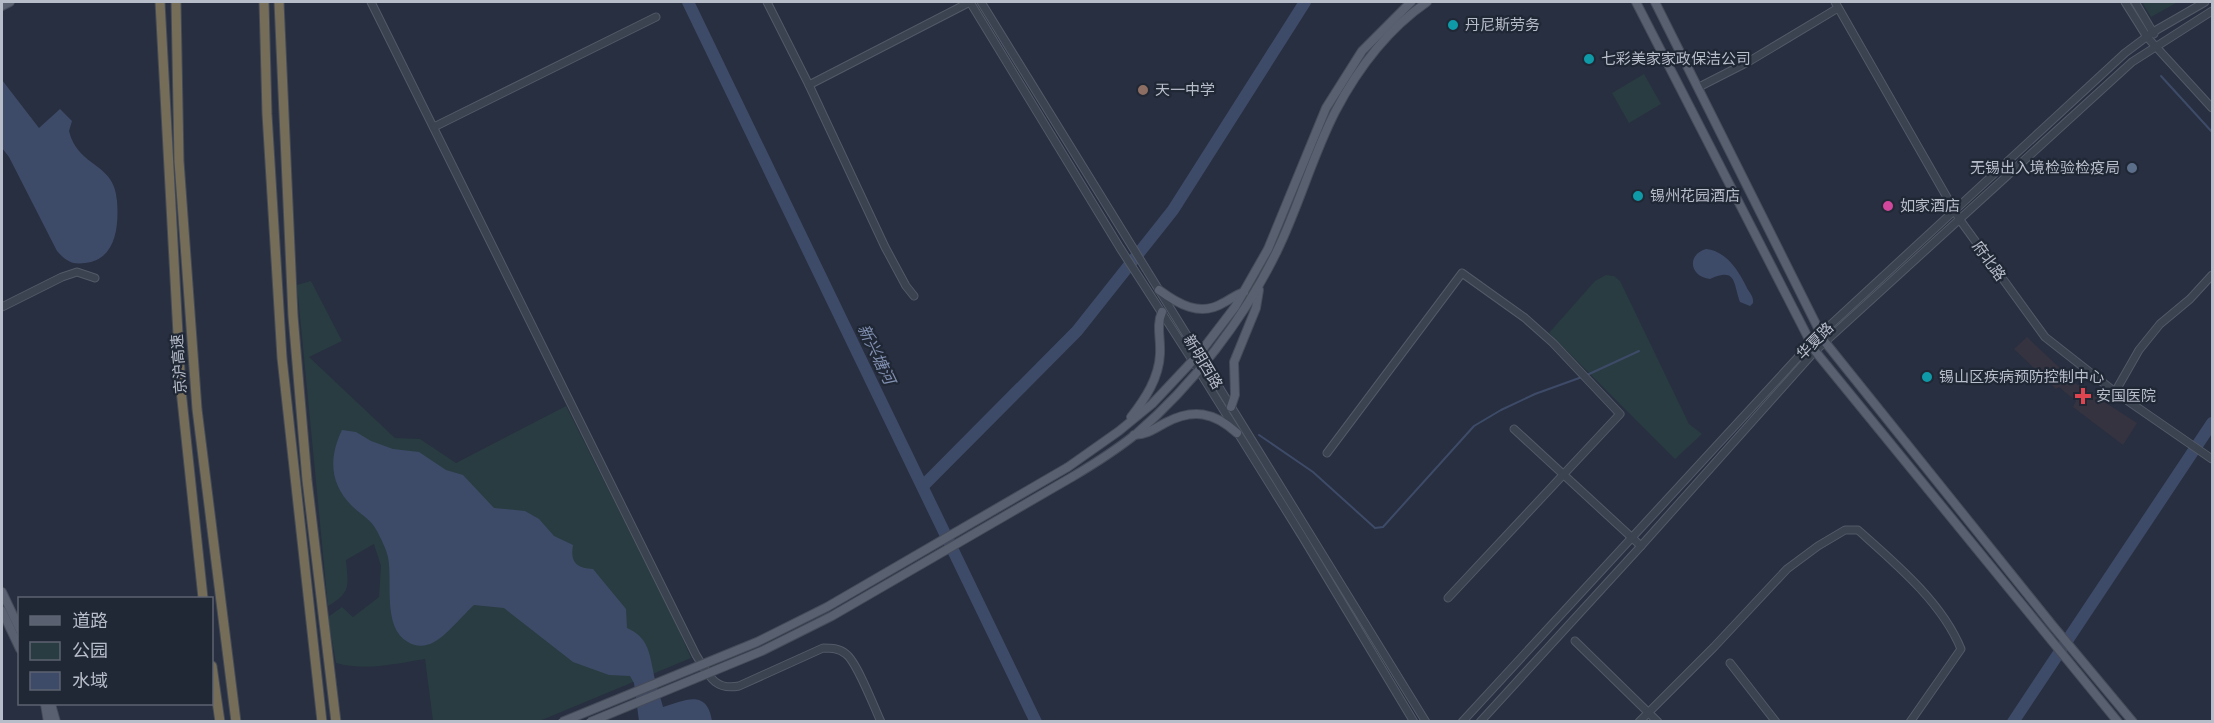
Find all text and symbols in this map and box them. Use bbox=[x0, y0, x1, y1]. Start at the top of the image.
place label: 丹尼斯劳务 bbox=[1465, 15, 1540, 35]
marker: 丹尼斯劳务 bbox=[1446, 18, 1460, 32]
place label: 七彩美家家政保洁公司 bbox=[1601, 49, 1751, 69]
marker: 七彩美家家政保洁公司 bbox=[1582, 52, 1596, 66]
place label: 天一中学 bbox=[1155, 80, 1215, 100]
marker: 天一中学 bbox=[1136, 83, 1150, 97]
place label: 无锡出入境检验检疫局 bbox=[1970, 158, 2120, 178]
marker: 无锡出入境检验检疫局 bbox=[2125, 161, 2139, 175]
place label: 锡州花园酒店 bbox=[1650, 186, 1740, 206]
marker: 锡州花园酒店 bbox=[1631, 189, 1645, 203]
place label: 如家酒店 bbox=[1900, 196, 1960, 216]
marker: 如家酒店 bbox=[1881, 199, 1895, 213]
street label: 府北路 bbox=[1968, 237, 2010, 285]
street label: 华夏路 bbox=[1792, 318, 1838, 364]
water label: 新兴塘河 bbox=[853, 321, 901, 390]
street label: 新明西路 bbox=[1179, 331, 1227, 393]
street label: 京沪高速 bbox=[167, 333, 191, 395]
place label: 锡山区疾病预防控制中心 bbox=[1939, 367, 2104, 387]
marker: 锡山区疾病预防控制中心 bbox=[1920, 370, 1934, 384]
place label: 安国医院 bbox=[2096, 386, 2156, 406]
marker: 安国医院 bbox=[2074, 387, 2092, 405]
legend bbox=[18, 597, 213, 705]
text: 道路 bbox=[72, 609, 108, 633]
text: 公园 bbox=[72, 639, 108, 663]
text: 水域 bbox=[72, 669, 108, 693]

